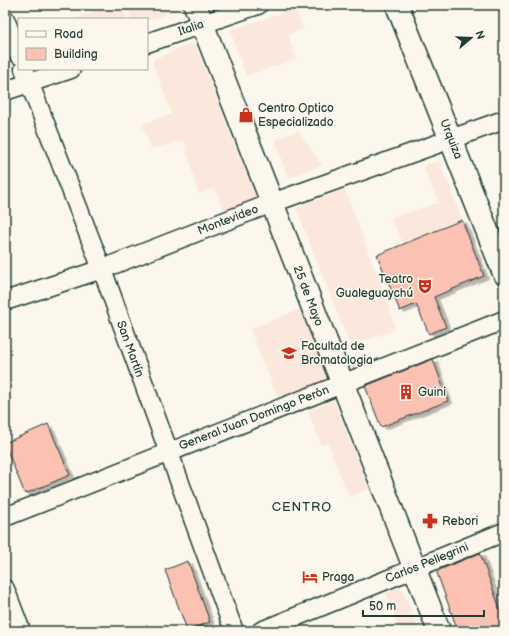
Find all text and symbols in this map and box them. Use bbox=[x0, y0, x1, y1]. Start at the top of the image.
street label: Italia bbox=[176, 17, 206, 39]
legend bbox=[18, 18, 148, 70]
north arrow bbox=[451, 18, 491, 58]
text: Road bbox=[54, 27, 83, 42]
text: N bbox=[472, 29, 487, 41]
text: Building bbox=[54, 47, 98, 62]
place label: Centro Optico Especializado bbox=[258, 101, 334, 130]
shop icon: Centro Optico Especializado bbox=[237, 106, 255, 124]
street label: Urquiza bbox=[436, 117, 466, 161]
street label: Montevideo bbox=[196, 202, 261, 238]
street label: 25 de Mayo bbox=[290, 264, 326, 328]
place label: Teatro Gualeguaychú bbox=[336, 272, 413, 301]
theatre icon: Teatro Gualeguaychú bbox=[416, 277, 434, 295]
street label: San Martín bbox=[113, 319, 147, 379]
place label: Facultad de Bromatologia bbox=[301, 339, 373, 368]
school or university icon: Facultad de Bromatologia bbox=[280, 344, 298, 362]
street label: General Juan Domingo Perón bbox=[177, 382, 331, 454]
building icon: Guini bbox=[397, 383, 415, 401]
place label: Guini bbox=[418, 385, 446, 400]
district label: CENTRO bbox=[272, 499, 332, 515]
pharmacy icon: Rebori bbox=[421, 512, 439, 530]
place label: Rebori bbox=[442, 514, 479, 529]
street label: Carlos Pellegrini bbox=[383, 539, 471, 587]
hotel icon: Praga bbox=[301, 568, 319, 586]
place label: Praga bbox=[322, 570, 354, 585]
scale bar bbox=[363, 592, 484, 618]
text: 50 m bbox=[369, 599, 396, 614]

